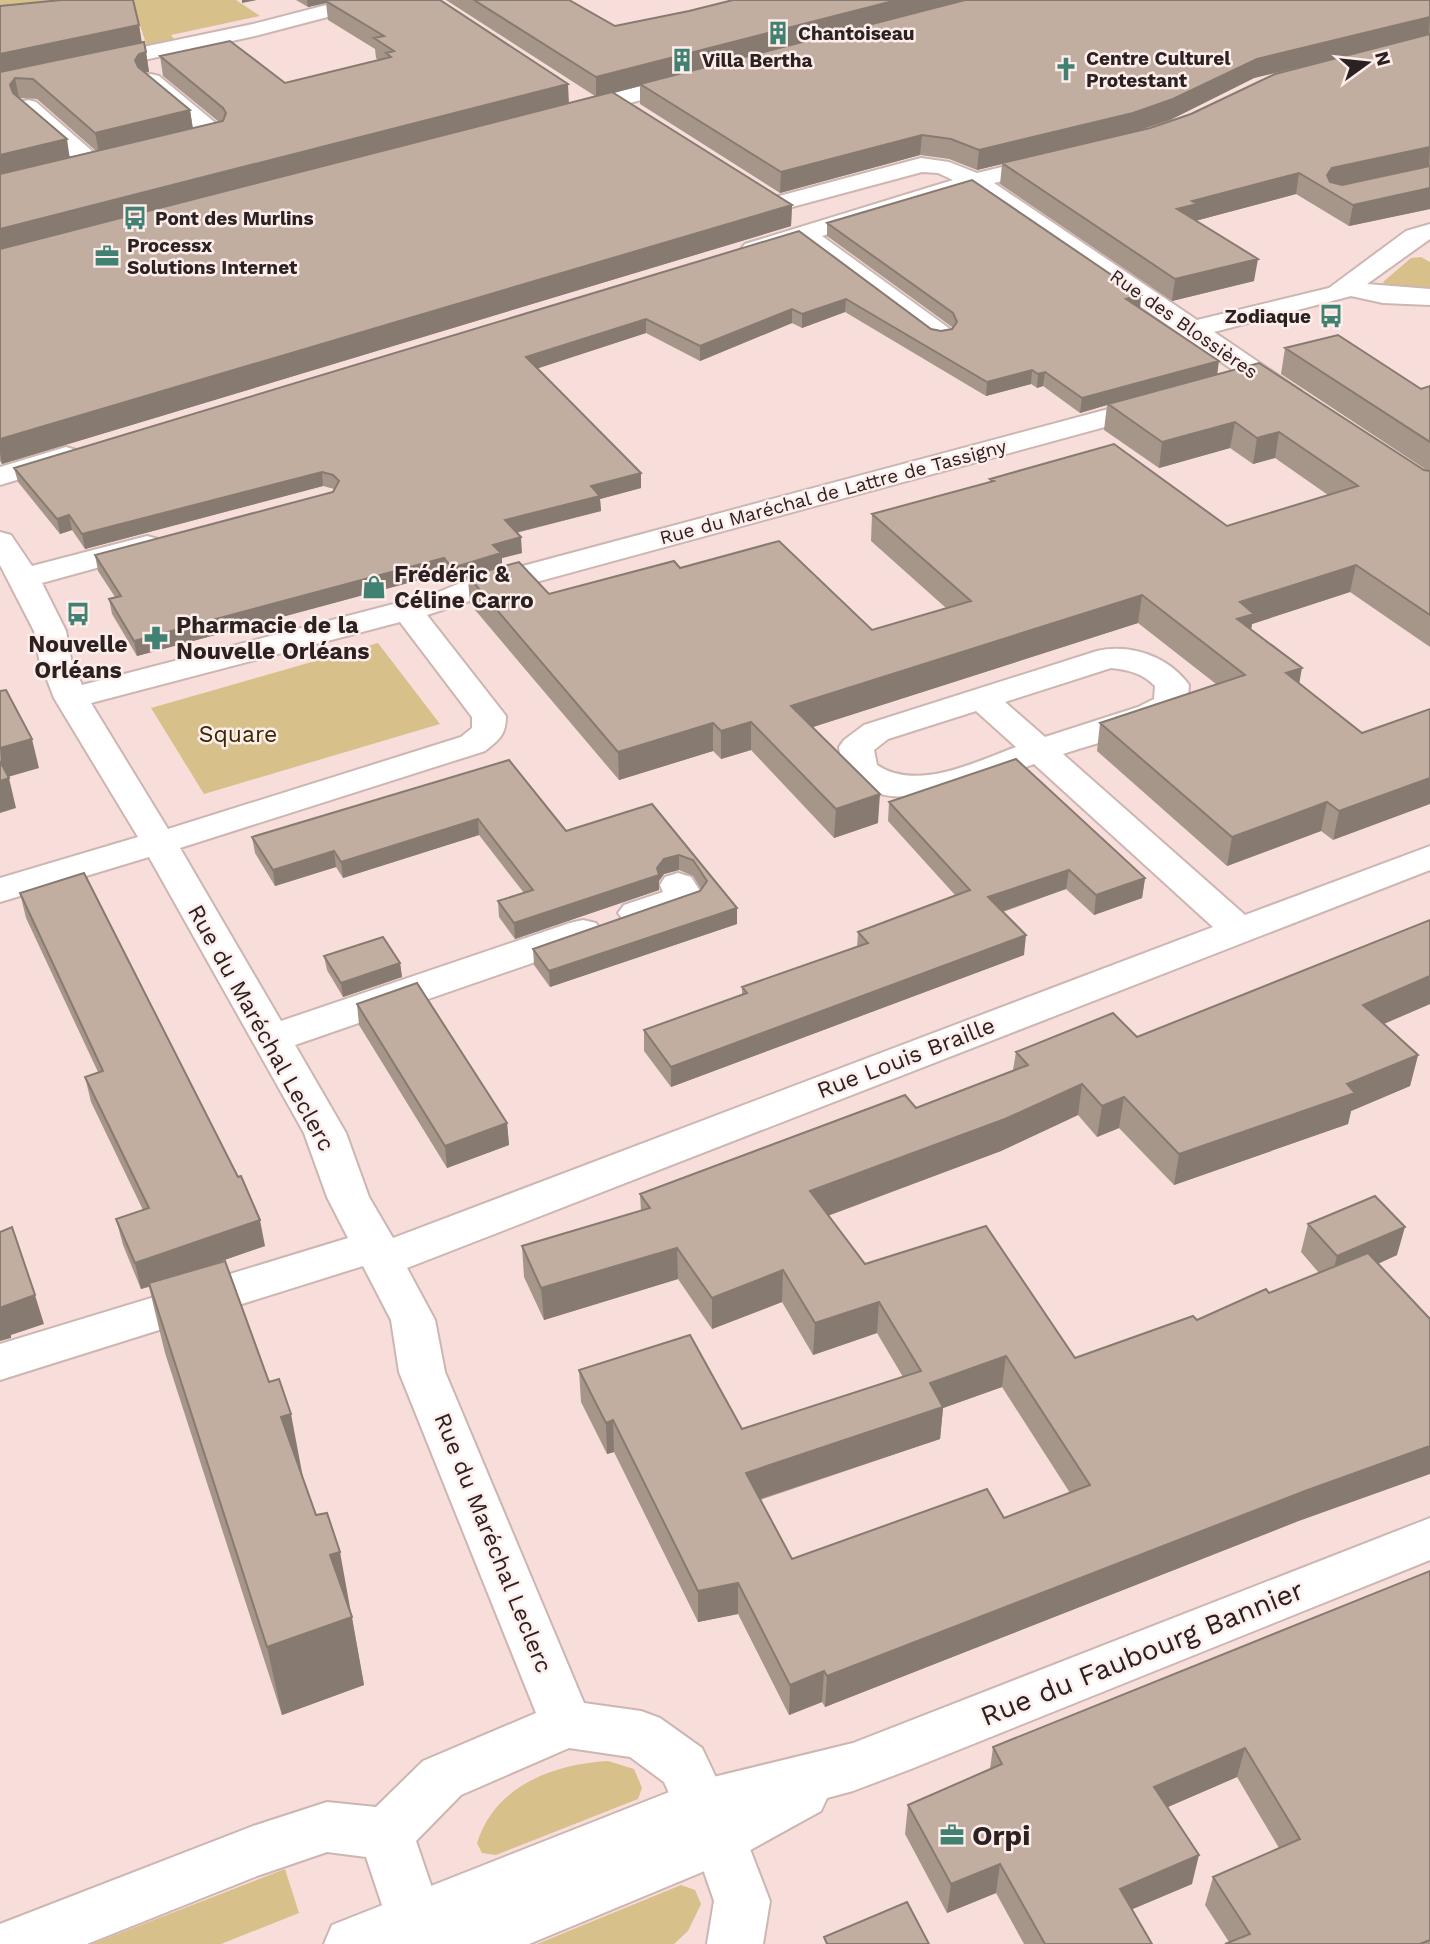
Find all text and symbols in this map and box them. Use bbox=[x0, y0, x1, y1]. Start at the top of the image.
building icon: Chantoiseau bbox=[764, 19, 792, 47]
place label: Chantoiseau bbox=[798, 22, 915, 45]
north arrow bbox=[1332, 28, 1402, 98]
building icon: Villa Bertha bbox=[668, 46, 696, 74]
place label: Centre Culturel Protestant bbox=[1086, 47, 1231, 92]
place label: Villa Bertha bbox=[702, 49, 813, 72]
text: N bbox=[1370, 49, 1396, 69]
church icon: Centre Culturel Protestant bbox=[1052, 55, 1080, 83]
bus stop icon: Pont des Murlins bbox=[121, 204, 149, 232]
place label: Pont des Murlins bbox=[155, 207, 314, 230]
place label: Processx Solutions Internet bbox=[127, 234, 298, 279]
office icon: Processx Solutions Internet bbox=[93, 242, 121, 270]
street label: Rue des Blossières bbox=[1106, 264, 1262, 384]
bus stop icon: Zodiaque bbox=[1317, 302, 1345, 330]
place label: Zodiaque bbox=[1225, 305, 1311, 328]
street label: Rue du Maréchal de Lattre de Tassigny bbox=[657, 435, 1009, 549]
place label: Frédéric & Céline Carro bbox=[394, 561, 534, 614]
shop icon: Frédéric & Céline Carro bbox=[360, 573, 388, 601]
bus stop icon: Nouvelle Orléans bbox=[64, 600, 92, 628]
place label: Pharmacie de la Nouvelle Orléans bbox=[176, 612, 369, 665]
pharmacy icon: Pharmacie de la Nouvelle Orléans bbox=[142, 624, 170, 652]
place label: Nouvelle Orléans bbox=[28, 631, 128, 684]
park label: Square bbox=[199, 721, 277, 748]
street label: Rue du Maréchal Leclerc bbox=[182, 900, 340, 1156]
street label: Rue Louis Braille bbox=[813, 1012, 999, 1104]
street label: Rue du Maréchal Leclerc bbox=[428, 1409, 558, 1677]
street label: Rue du Faubourg Bannier bbox=[976, 1573, 1308, 1733]
place label: Orpi bbox=[972, 1819, 1030, 1852]
office icon: Orpi bbox=[938, 1821, 966, 1849]

